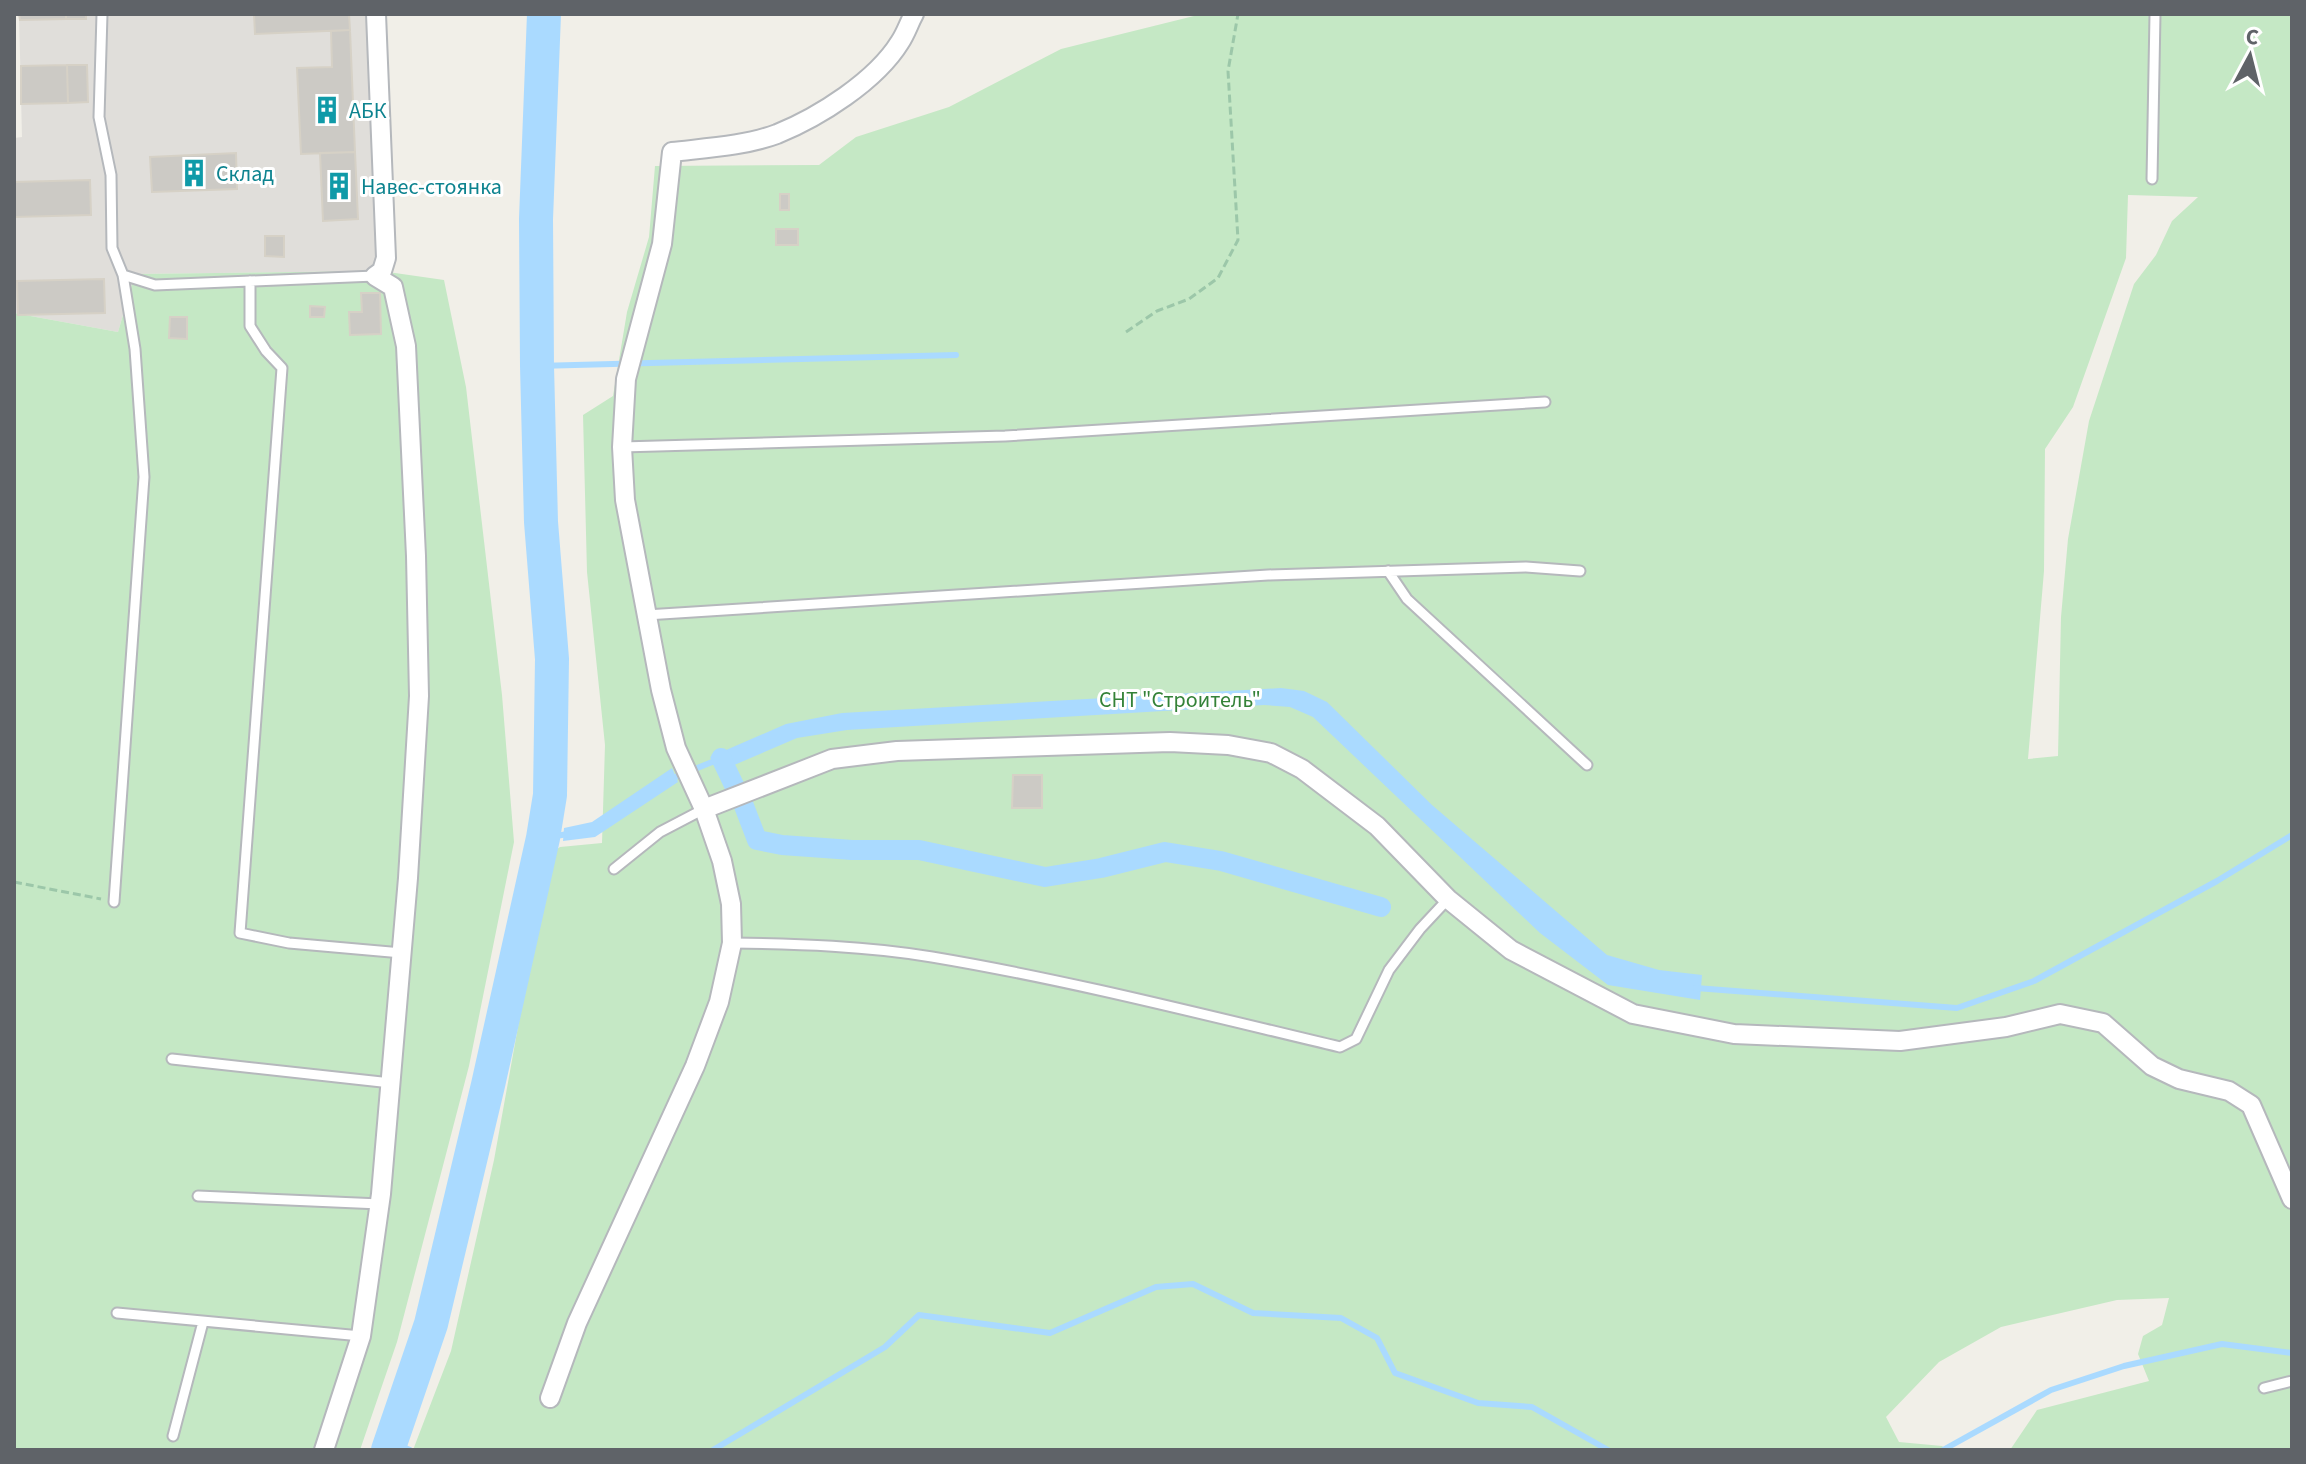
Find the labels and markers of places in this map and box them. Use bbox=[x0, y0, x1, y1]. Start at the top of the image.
building icon: АБК bbox=[312, 95, 342, 125]
place label: АБК bbox=[349, 95, 387, 127]
building icon: Склад bbox=[179, 158, 209, 188]
place label: Склад bbox=[216, 158, 274, 190]
building icon: Навес-стоянка bbox=[324, 171, 354, 201]
place label: Навес-стоянка bbox=[361, 171, 502, 203]

